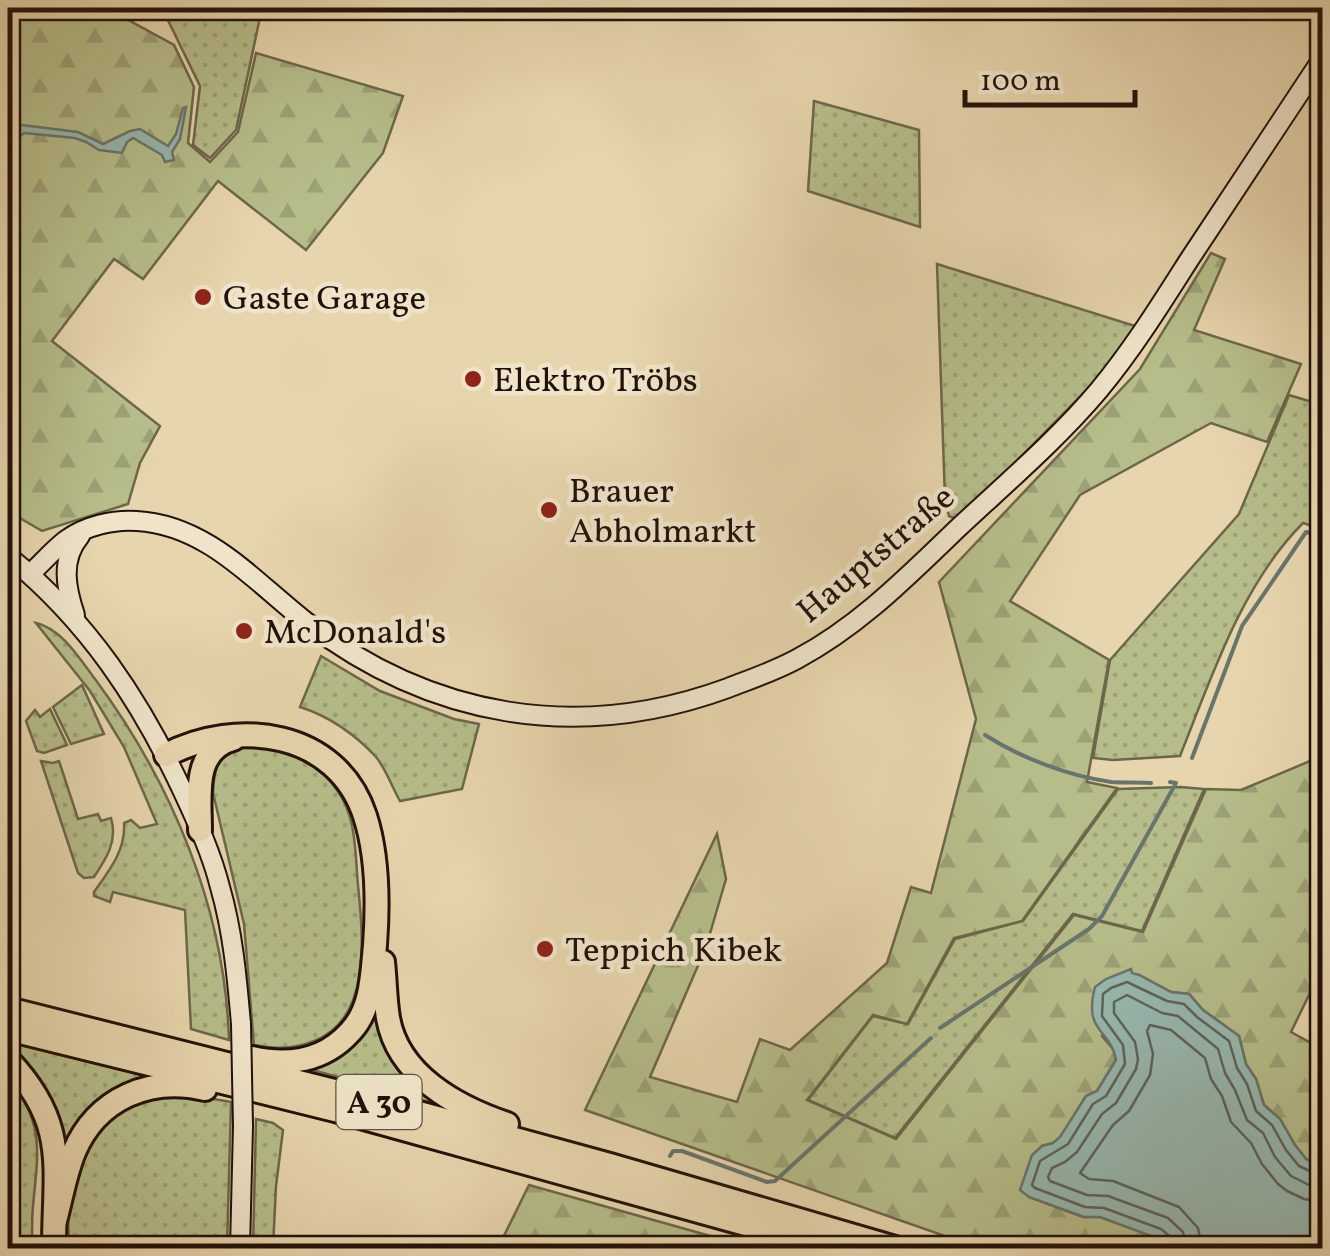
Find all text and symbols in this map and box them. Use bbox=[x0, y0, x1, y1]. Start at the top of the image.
scale bar bbox=[965, 45, 1135, 107]
text: 100 m bbox=[980, 61, 1061, 103]
place label: Gaste Garage bbox=[223, 276, 426, 324]
marker: Gaste Garage bbox=[192, 286, 214, 308]
place label: Elektro Tröbs bbox=[493, 358, 698, 406]
marker: Elektro Tröbs bbox=[462, 368, 484, 390]
place label: Brauer Abholmarkt bbox=[569, 469, 756, 557]
street label: Hauptstraße bbox=[788, 475, 966, 636]
marker: Brauer Abholmarkt bbox=[538, 499, 560, 521]
place label: McDonald's bbox=[264, 610, 446, 658]
marker: McDonald's bbox=[233, 620, 255, 642]
place label: Teppich Kibek bbox=[565, 928, 782, 976]
marker: Teppich Kibek bbox=[534, 938, 556, 960]
road number: A 30 bbox=[336, 1075, 422, 1129]

